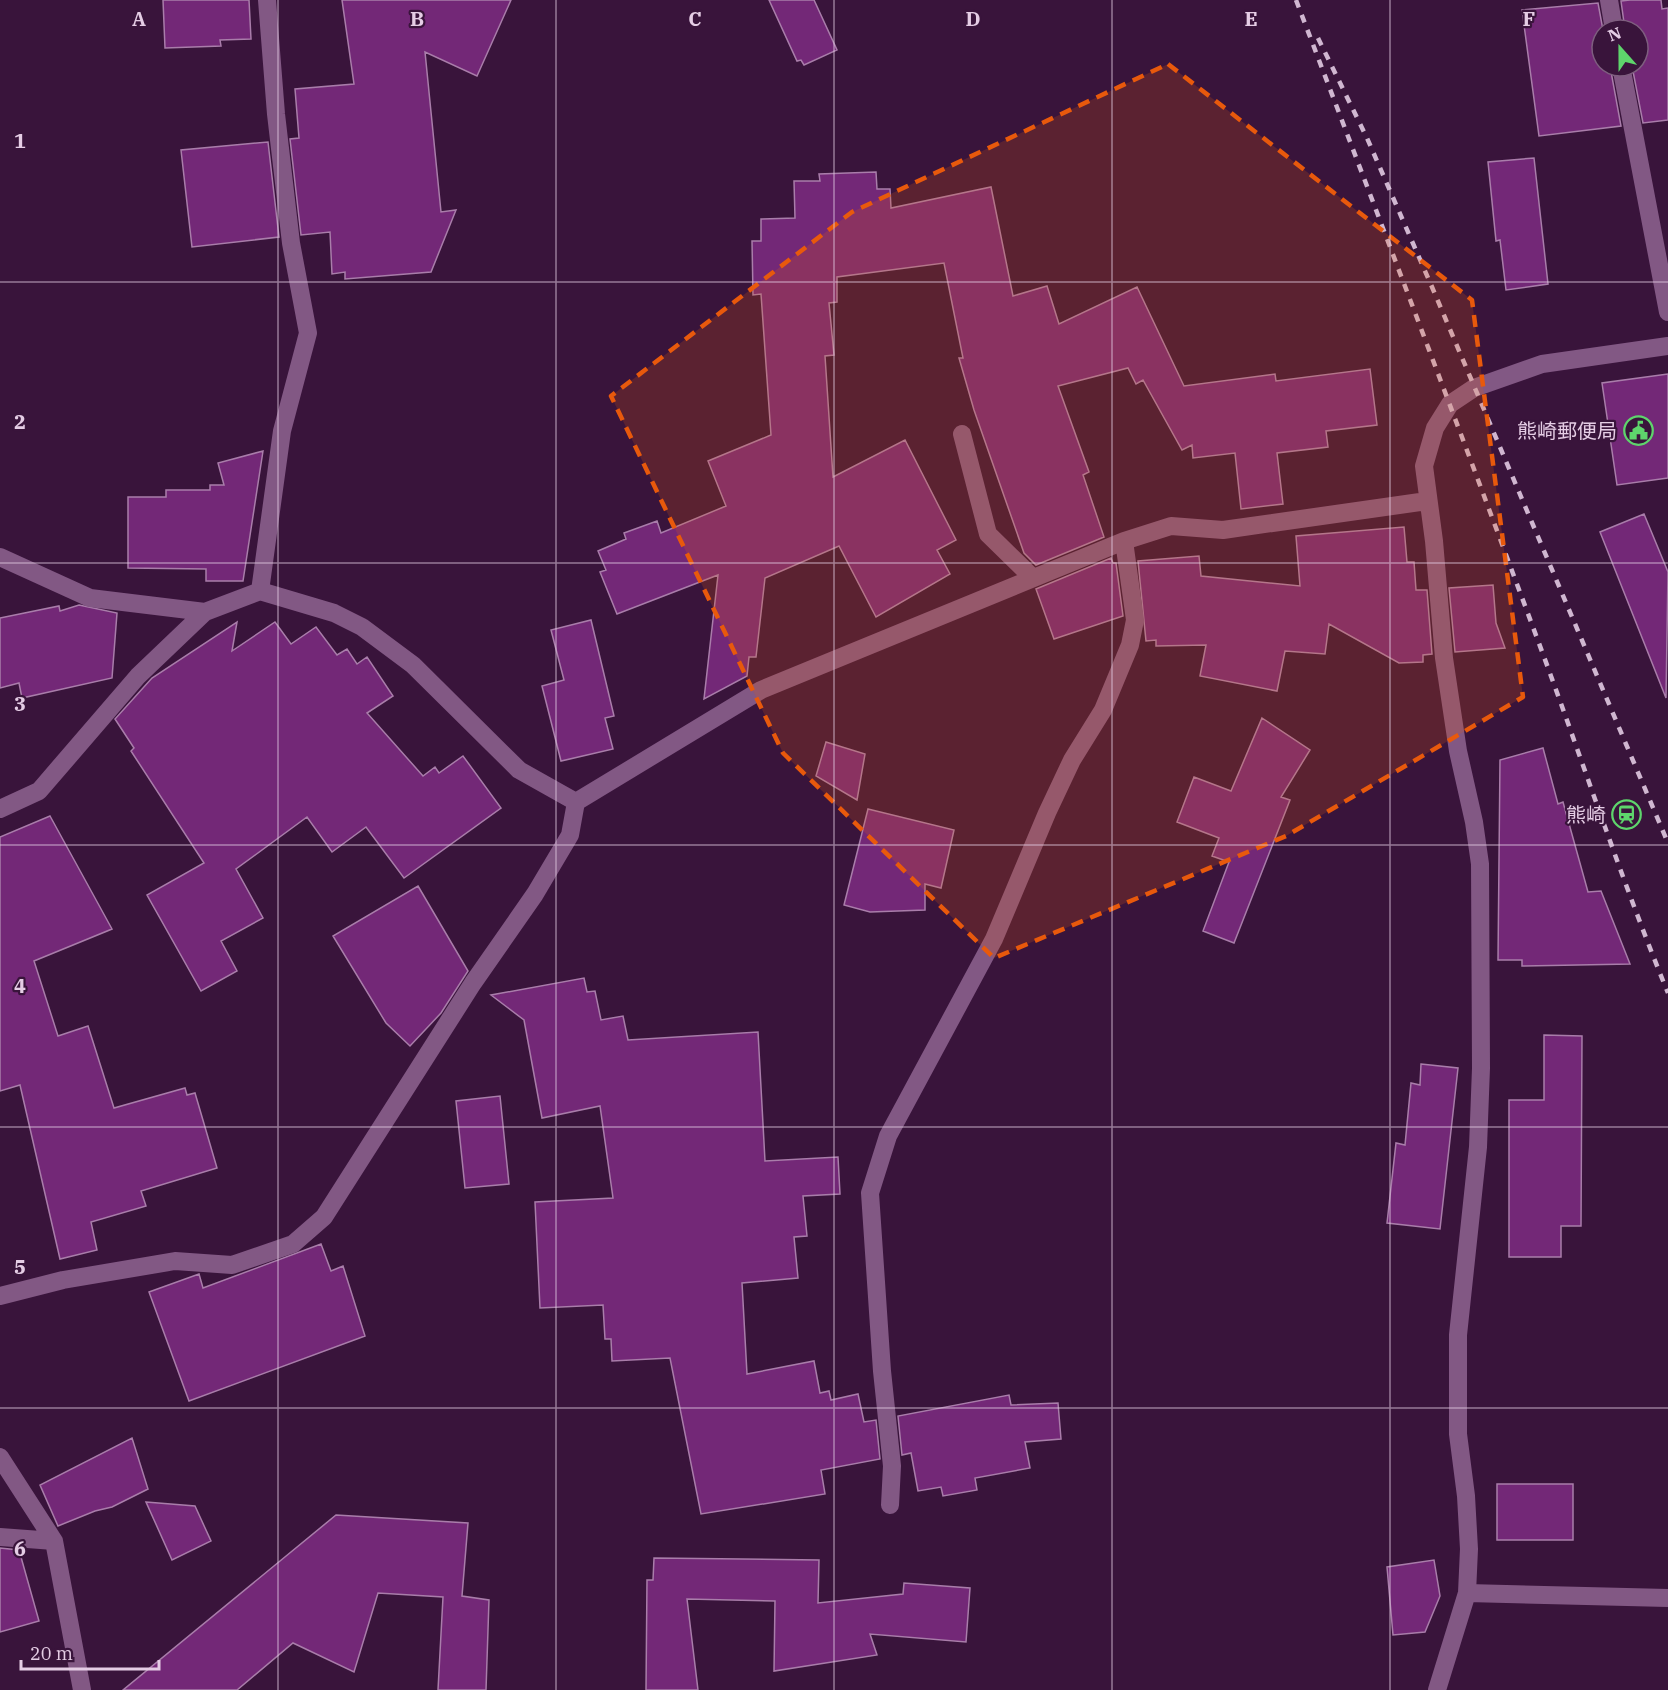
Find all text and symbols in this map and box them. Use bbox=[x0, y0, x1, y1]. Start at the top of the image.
text: A bbox=[132, 5, 146, 32]
text: B bbox=[410, 5, 424, 32]
text: C bbox=[688, 5, 702, 32]
text: D bbox=[965, 5, 981, 32]
text: E bbox=[1244, 5, 1258, 32]
text: F bbox=[1523, 5, 1535, 32]
north arrow bbox=[1590, 18, 1650, 78]
text: N bbox=[1605, 22, 1624, 46]
text: 1 bbox=[14, 127, 26, 154]
text: 2 bbox=[14, 408, 26, 435]
public building icon: 熊崎郵便局 bbox=[1622, 414, 1654, 446]
place label: 熊崎郵便局 bbox=[1517, 417, 1617, 444]
text: 3 bbox=[14, 690, 26, 717]
station icon: 熊崎 bbox=[1611, 798, 1643, 830]
place label: 熊崎 bbox=[1566, 801, 1606, 828]
text: 4 bbox=[14, 972, 26, 999]
text: 5 bbox=[14, 1253, 26, 1280]
text: 6 bbox=[14, 1535, 26, 1562]
scale bar bbox=[21, 1633, 159, 1671]
text: 20 m bbox=[30, 1642, 73, 1665]

